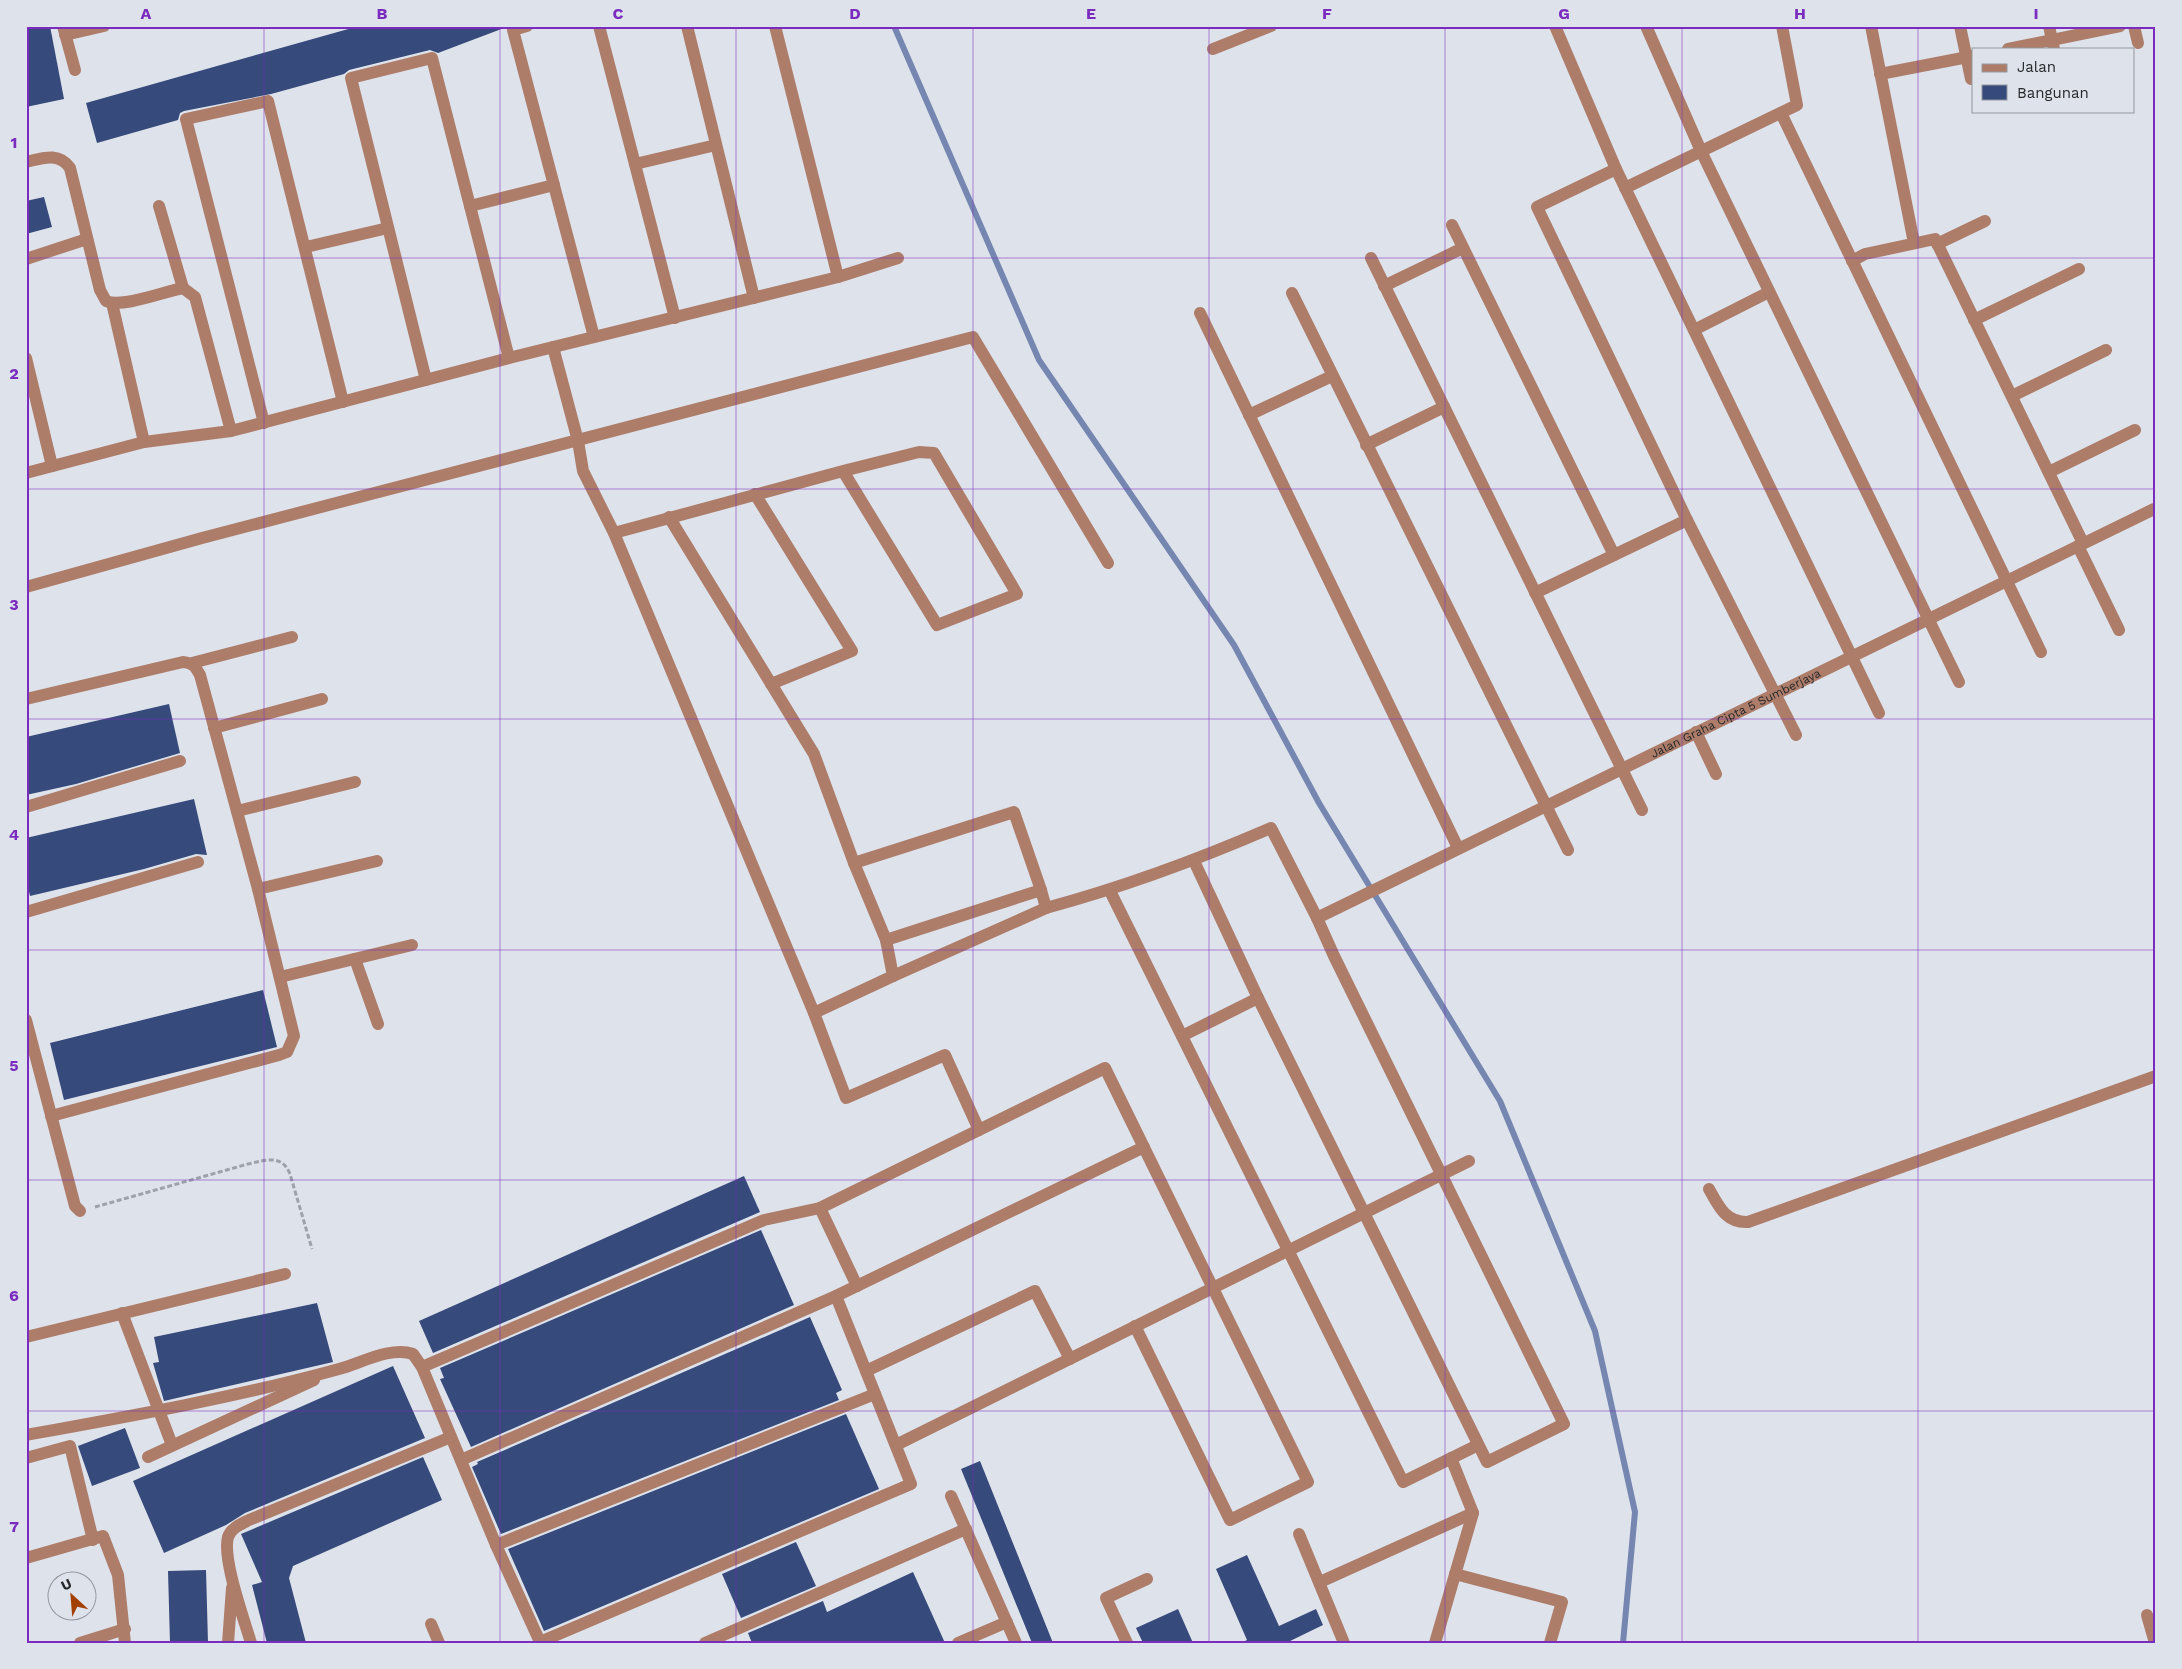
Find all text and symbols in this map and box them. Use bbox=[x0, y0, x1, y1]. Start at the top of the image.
text: A bbox=[141, 4, 152, 23]
text: B bbox=[377, 4, 388, 23]
text: C bbox=[613, 4, 624, 23]
text: D bbox=[849, 4, 861, 23]
text: E bbox=[1086, 4, 1096, 23]
text: F bbox=[1322, 4, 1332, 23]
text: G bbox=[1558, 4, 1570, 23]
text: H bbox=[1794, 4, 1806, 23]
text: I bbox=[2033, 4, 2039, 23]
legend bbox=[1972, 48, 2134, 112]
text: Jalan bbox=[2017, 58, 2056, 76]
text: Bangunan bbox=[2017, 84, 2089, 102]
text: 1 bbox=[11, 133, 17, 152]
text: 2 bbox=[9, 364, 19, 383]
text: 3 bbox=[9, 595, 19, 614]
street label: Jalan Graha Cipta 5 Sumberjaya bbox=[1648, 666, 1823, 761]
text: 4 bbox=[9, 825, 19, 844]
text: 5 bbox=[9, 1056, 19, 1075]
text: 6 bbox=[9, 1286, 19, 1305]
text: 7 bbox=[9, 1517, 19, 1536]
north arrow bbox=[48, 1572, 98, 1622]
text: U bbox=[58, 1575, 74, 1594]

